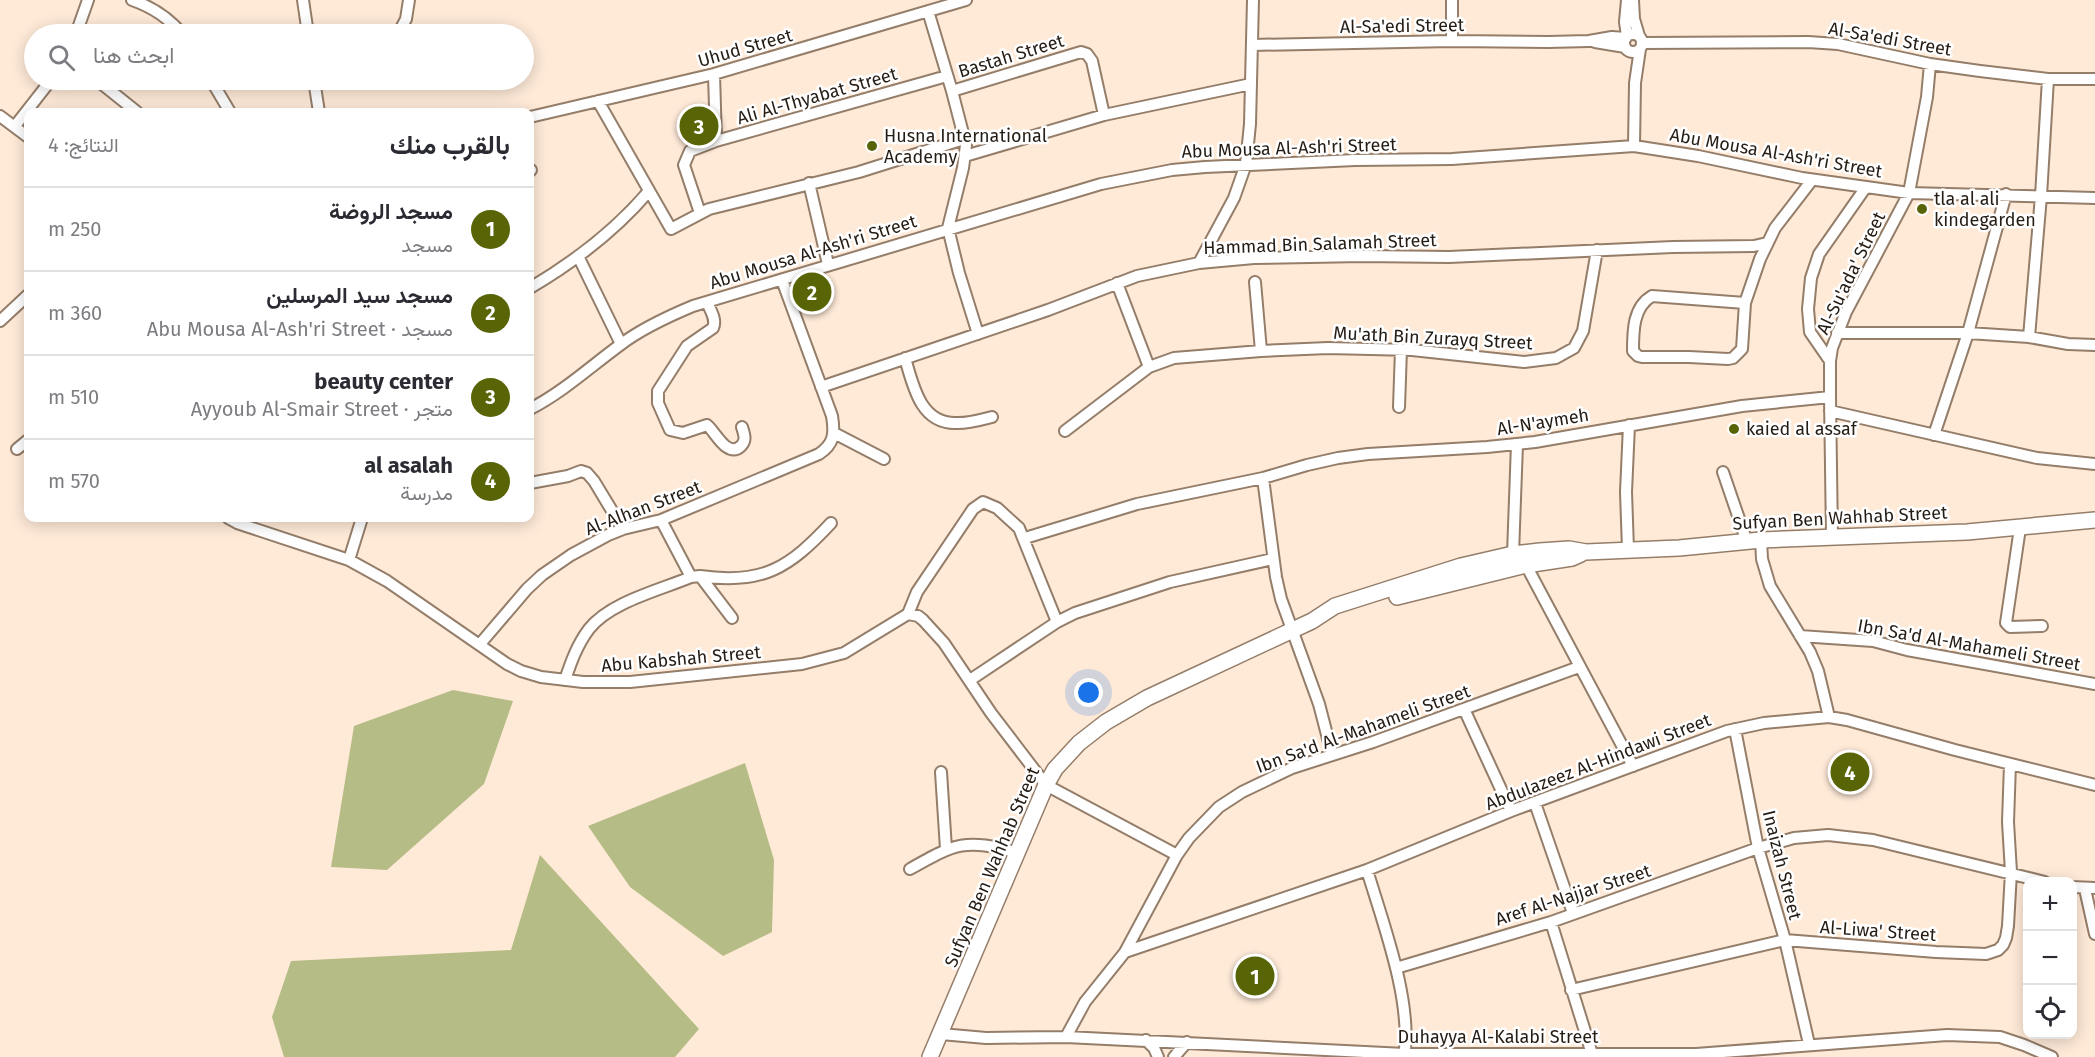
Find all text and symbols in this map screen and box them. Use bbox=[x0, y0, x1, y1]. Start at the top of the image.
street label: Al-Sa'edi Street bbox=[1340, 14, 1465, 38]
street label: Al-Sa'edi Street bbox=[1827, 17, 1954, 61]
search box bbox=[24, 24, 534, 90]
street label: Uhud Street bbox=[695, 24, 795, 72]
street label: Bastah Street bbox=[956, 29, 1067, 82]
icon: search bbox=[45, 41, 78, 74]
text: ابحث هنا bbox=[93, 42, 174, 69]
street label: Ali Al-Thyabat Street bbox=[734, 62, 900, 129]
pin: 3 bbox=[680, 104, 718, 148]
street label: Abu Mousa Al-Ash'ri Street bbox=[1668, 123, 1884, 183]
place label: Husna International Academy bbox=[884, 125, 1047, 168]
text: بالقرب منك bbox=[390, 130, 510, 161]
text: النتائج: 4 bbox=[48, 133, 119, 157]
street label: Abu Mousa Al-Ash'ri Street bbox=[1181, 133, 1397, 163]
marker: Husna International Academy bbox=[865, 139, 879, 153]
place label: tla al ali kindegarden bbox=[1934, 188, 2036, 231]
text: مسجد الروضة bbox=[329, 198, 453, 225]
marker: tla al ali kindegarden bbox=[1915, 202, 1929, 216]
street label: Al-Su'ada' Street bbox=[1812, 208, 1890, 338]
street label: Abu Mousa Al-Ash'ri Street bbox=[707, 210, 920, 294]
text: 250 m bbox=[48, 217, 102, 241]
text: 1 bbox=[486, 217, 495, 241]
street label: Hammad Bin Salamah Street bbox=[1203, 229, 1437, 259]
text: مسجد bbox=[401, 233, 453, 257]
pin: 2 bbox=[792, 270, 832, 314]
text: مسجد سيد المرسلين bbox=[266, 282, 453, 309]
text: 360 m bbox=[48, 301, 102, 325]
text: 2 bbox=[485, 301, 496, 325]
text: مسجد · Abu Mousa Al-Ash'ri Street bbox=[147, 317, 453, 341]
street label: Mu'ath Bin Zurayq Street bbox=[1333, 322, 1534, 354]
text: beauty center bbox=[314, 368, 453, 395]
text: 510 m bbox=[48, 385, 99, 409]
text: 3 bbox=[485, 385, 496, 409]
text: متجر · Ayyoub Al-Smair Street bbox=[191, 397, 453, 421]
street label: Al-N'aymeh bbox=[1495, 404, 1591, 440]
place label: kaied al assaf bbox=[1746, 418, 1859, 440]
marker: kaied al assaf bbox=[1727, 422, 1741, 436]
text: al asalah bbox=[364, 452, 453, 479]
text: 570 m bbox=[48, 469, 100, 493]
text: 4 bbox=[485, 469, 496, 493]
street label: Al-Alhan Street bbox=[582, 476, 705, 540]
text: مدرسة bbox=[400, 481, 453, 505]
street label: Sufyan Ben Wahhab Street bbox=[1732, 501, 1949, 535]
street label: Ibn Sa'd Al-Mahameli Street bbox=[1856, 615, 2083, 676]
street label: Abu Kabshah Street bbox=[600, 641, 762, 677]
your location bbox=[1074, 678, 1103, 707]
street label: Ibn Sa'd Al-Mahameli Street bbox=[1253, 680, 1473, 778]
street label: Abdulazeez Al-Hindawi Street bbox=[1482, 709, 1714, 815]
pin: 4 bbox=[1830, 750, 1870, 794]
street label: Sufyan Ben Wahhab Street bbox=[940, 763, 1044, 970]
street label: Inaizah Street bbox=[1758, 808, 1806, 923]
street label: Aref Al-Najjar Street bbox=[1492, 859, 1654, 931]
map controls bbox=[2023, 877, 2077, 1039]
button: + bbox=[2023, 877, 2077, 931]
street label: Al-Liwa' Street bbox=[1819, 916, 1937, 946]
button: − bbox=[2023, 931, 2077, 985]
pin: 1 bbox=[1236, 954, 1274, 998]
button: locate bbox=[2023, 985, 2077, 1039]
street label: Duhayya Al-Kalabi Street bbox=[1397, 1026, 1599, 1048]

